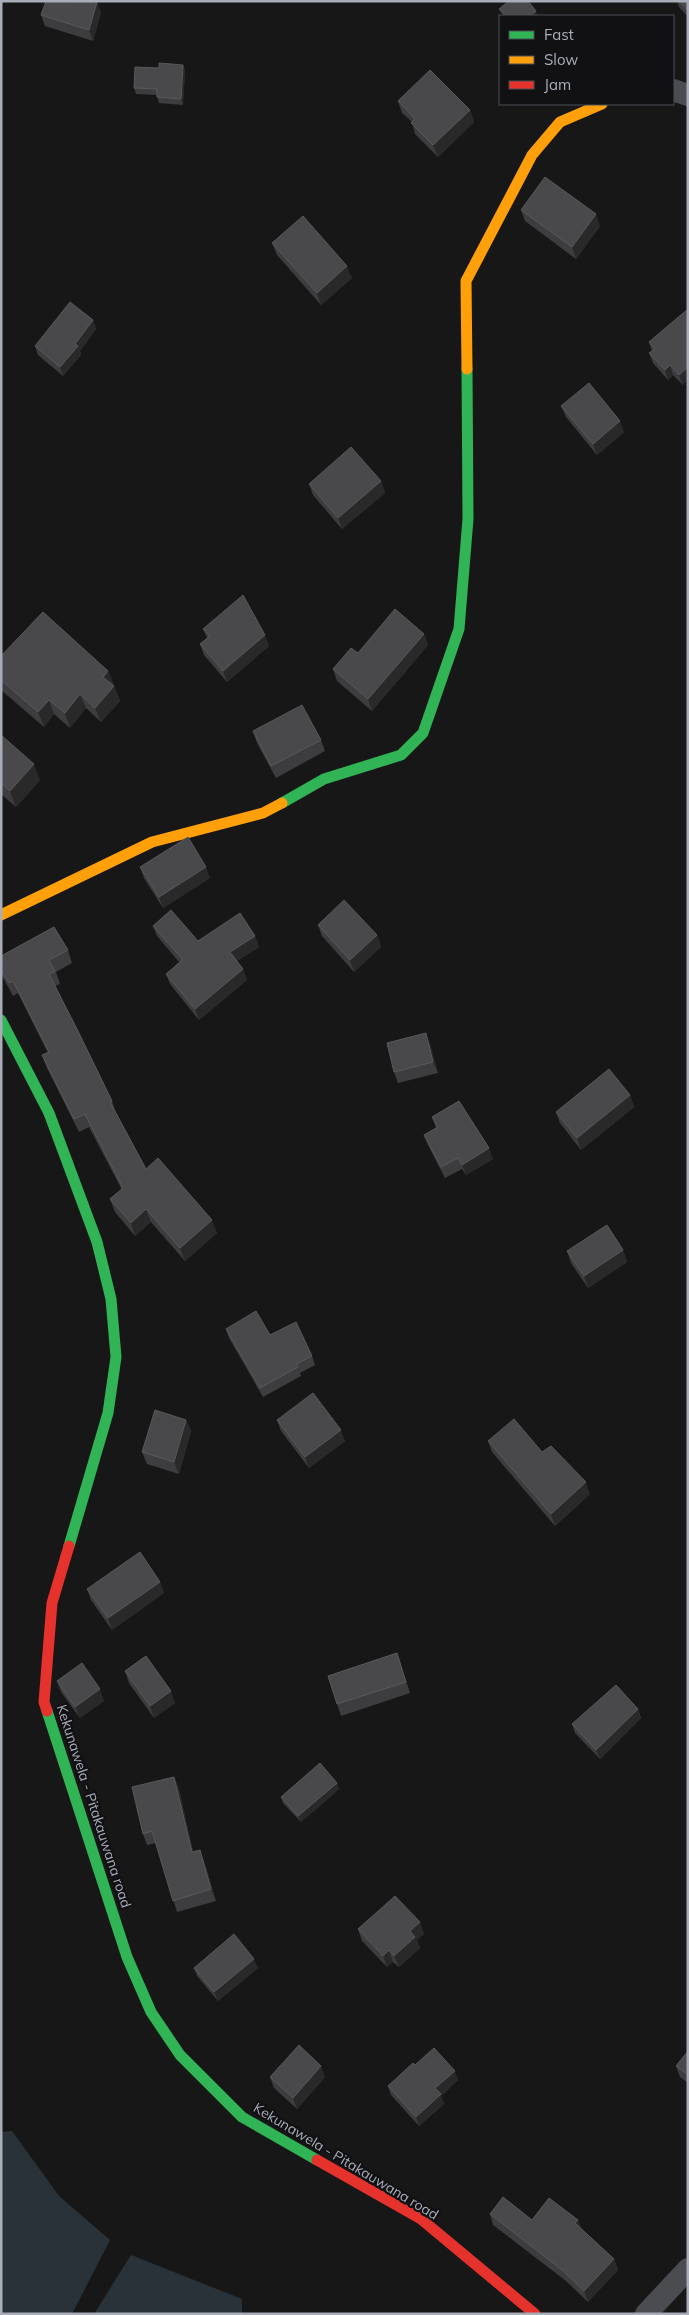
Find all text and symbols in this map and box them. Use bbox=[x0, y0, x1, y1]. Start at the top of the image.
legend bbox=[499, 15, 674, 105]
text: Fast bbox=[544, 25, 574, 44]
text: Slow bbox=[544, 50, 578, 69]
text: Jam bbox=[544, 75, 571, 94]
street label: Kekunawela - Pitakauwana road bbox=[53, 1702, 135, 1910]
street label: Kekunawela - Pitakauwana road bbox=[250, 2099, 442, 2223]

